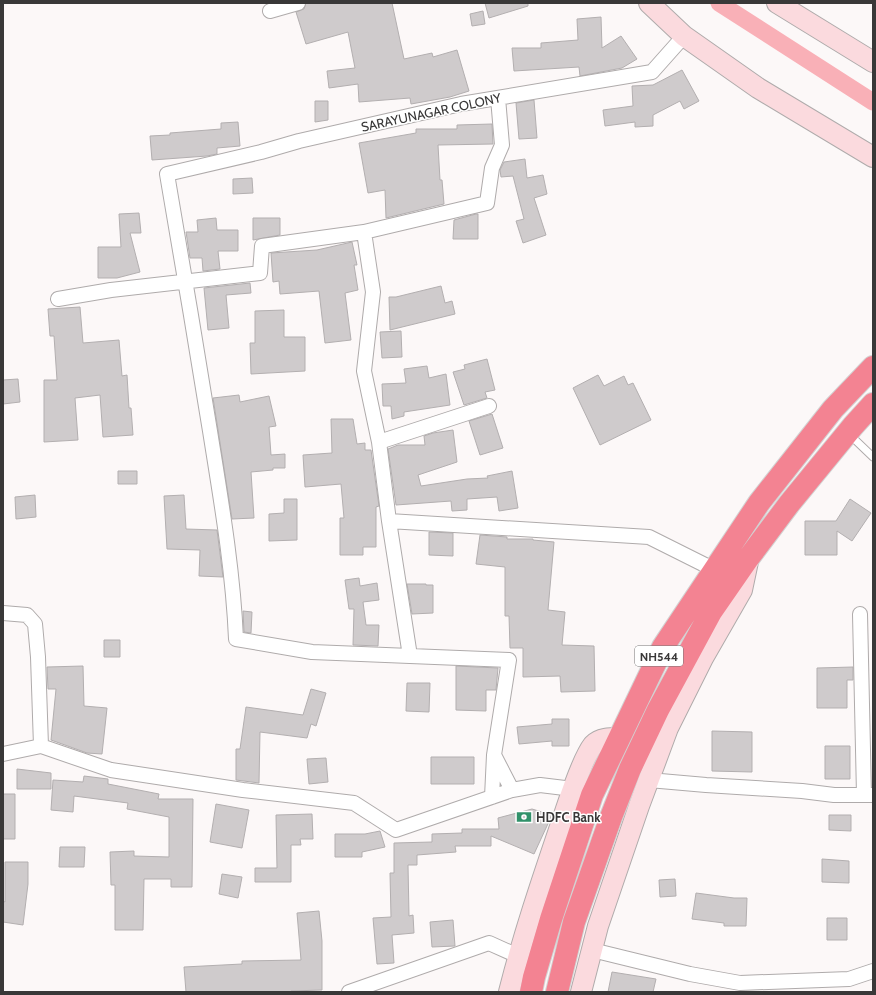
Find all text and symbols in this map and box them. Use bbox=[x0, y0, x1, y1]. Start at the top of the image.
street label: SARAYUNAGAR COLONY bbox=[360, 89, 503, 135]
road number: NH544 bbox=[635, 646, 683, 666]
bank icon: HDFC Bank bbox=[515, 808, 533, 826]
place label: HDFC Bank bbox=[536, 809, 601, 825]

